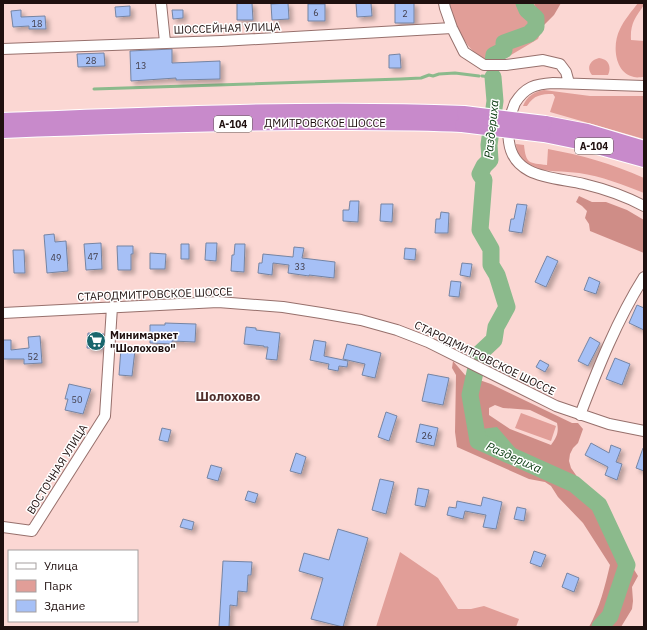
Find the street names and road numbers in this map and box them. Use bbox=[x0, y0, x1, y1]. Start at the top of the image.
street label: ШОССЕЙНАЯ УЛИЦА bbox=[173, 19, 281, 37]
road number: А-104 bbox=[214, 116, 252, 132]
street label: ДМИТРОВСКОЕ ШОССЕ bbox=[264, 116, 386, 130]
road number: А-104 bbox=[575, 138, 613, 154]
street label: СТАРОДМИТРОВСКОЕ ШОССЕ bbox=[77, 284, 233, 304]
street label: СТАРОДМИТРОВСКОЕ ШОССЕ bbox=[412, 318, 558, 398]
street label: ВОСТОЧНАЯ УЛИЦА bbox=[24, 421, 90, 517]

